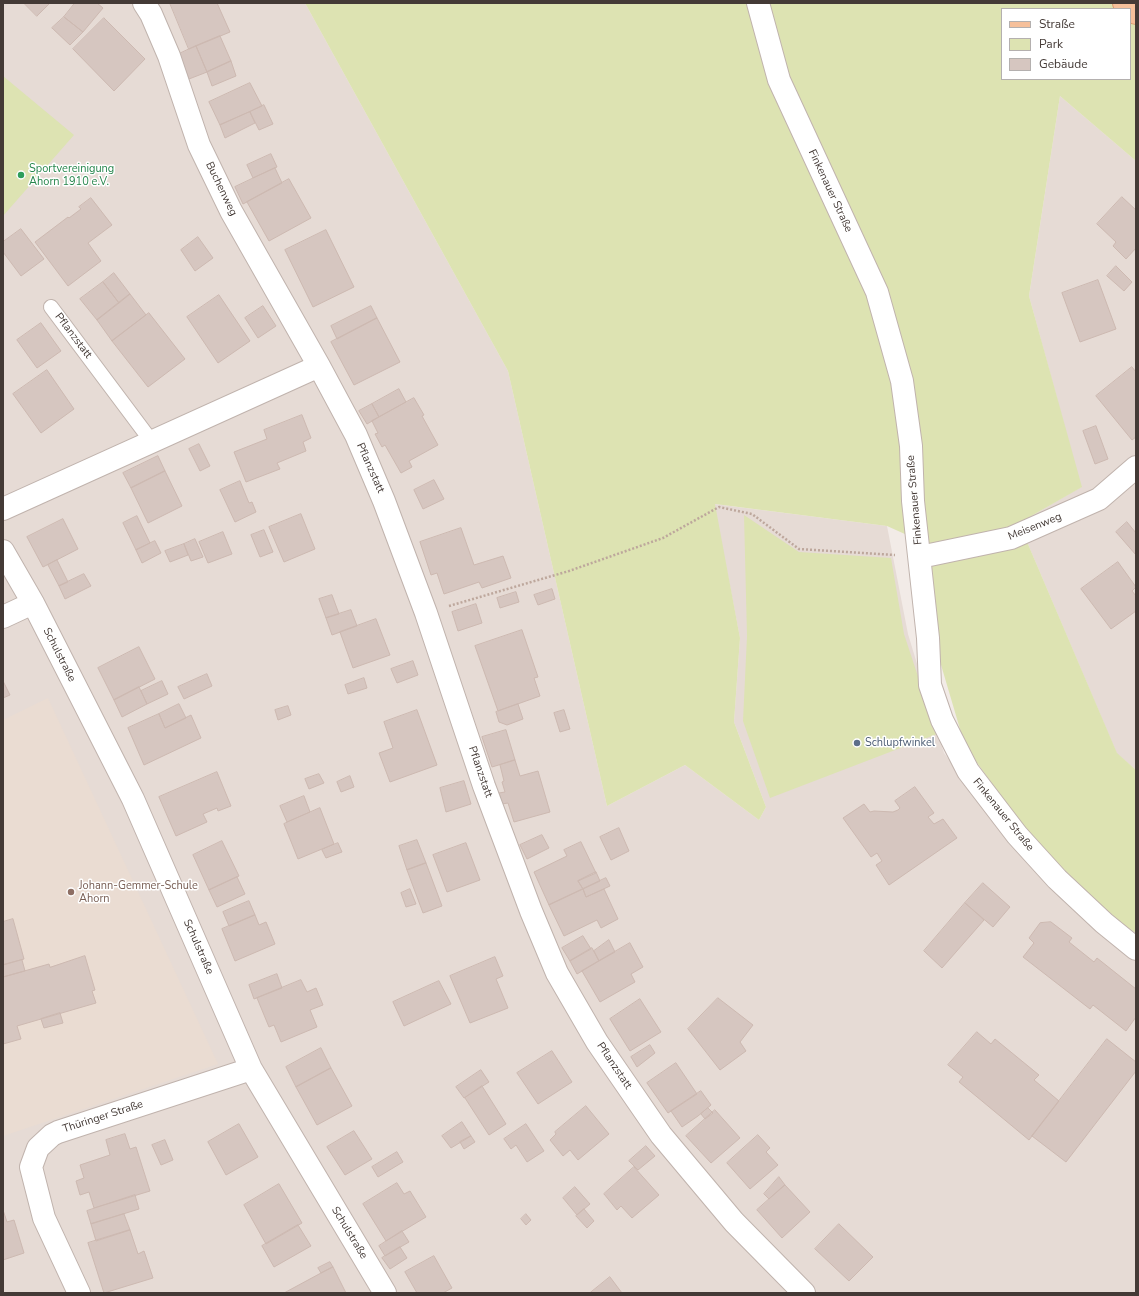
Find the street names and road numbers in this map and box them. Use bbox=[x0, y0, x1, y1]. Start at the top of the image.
street label: Finkenauer Straße bbox=[805, 148, 855, 234]
street label: Buchenweg bbox=[202, 160, 240, 218]
street label: Pflanzstatt bbox=[52, 311, 94, 361]
street label: Pflanzstatt bbox=[353, 441, 387, 495]
street label: Finkenauer Straße bbox=[905, 455, 925, 545]
street label: Meisenweg bbox=[1006, 510, 1064, 544]
street label: Schulstraße bbox=[40, 626, 78, 684]
street label: Pflanzstatt bbox=[465, 745, 495, 799]
street label: Finkenauer Straße bbox=[970, 776, 1036, 854]
street label: Schulstraße bbox=[180, 917, 216, 977]
street label: Pflanzstatt bbox=[594, 1040, 634, 1092]
street label: Thüringer Straße bbox=[61, 1098, 145, 1136]
street label: Schulstraße bbox=[328, 1204, 370, 1262]

